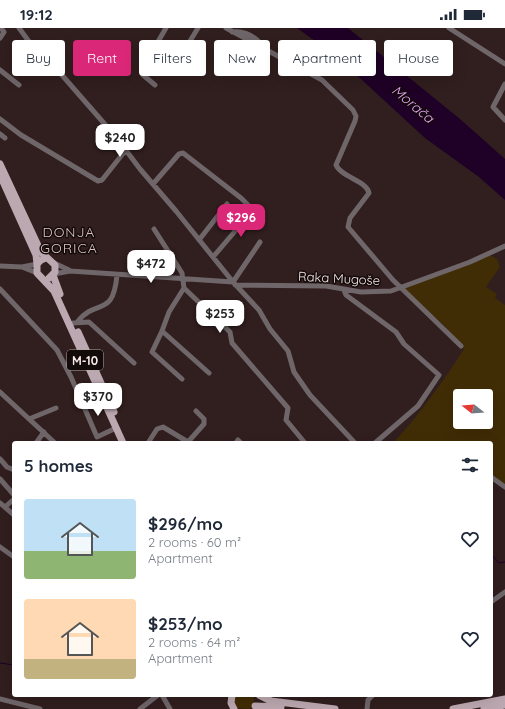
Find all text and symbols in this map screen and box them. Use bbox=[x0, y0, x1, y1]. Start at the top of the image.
text: 19:12 bbox=[20, 5, 53, 24]
chip: Buy bbox=[12, 40, 65, 76]
chip: Rent bbox=[73, 40, 131, 76]
chip: Filters bbox=[139, 40, 206, 76]
chip: New bbox=[214, 40, 270, 76]
chip: Apartment bbox=[278, 40, 376, 76]
chip: House bbox=[384, 40, 453, 76]
water label: Morača bbox=[388, 81, 439, 128]
pin: $240 bbox=[96, 124, 144, 158]
text: $240 bbox=[105, 129, 135, 145]
pin: $296 bbox=[217, 204, 265, 238]
text: $296 bbox=[226, 209, 256, 225]
district label: DONJA GORICA bbox=[40, 223, 98, 257]
pin: $472 bbox=[127, 250, 175, 284]
text: $472 bbox=[136, 255, 166, 271]
street label: Raka Mugoše bbox=[298, 268, 380, 288]
pin: $253 bbox=[196, 300, 244, 334]
text: $253 bbox=[205, 305, 235, 321]
road number: M-10 bbox=[67, 350, 103, 370]
pin: $370 bbox=[74, 383, 122, 417]
text: $370 bbox=[83, 388, 113, 404]
north arrow bbox=[453, 389, 493, 429]
map controls bbox=[453, 389, 493, 429]
icon: filters bbox=[459, 454, 481, 476]
text: 5 homes bbox=[24, 455, 93, 476]
text: $296/mo bbox=[148, 513, 223, 534]
icon: home bbox=[56, 515, 104, 563]
icon: heart bbox=[459, 528, 481, 550]
text: 2 rooms · 60 m² bbox=[148, 534, 241, 550]
text: Apartment bbox=[148, 550, 213, 566]
text: $253/mo bbox=[148, 613, 223, 634]
icon: home bbox=[56, 615, 104, 663]
icon: heart bbox=[459, 628, 481, 650]
text: 2 rooms · 64 m² bbox=[148, 634, 240, 650]
text: Apartment bbox=[148, 650, 213, 666]

